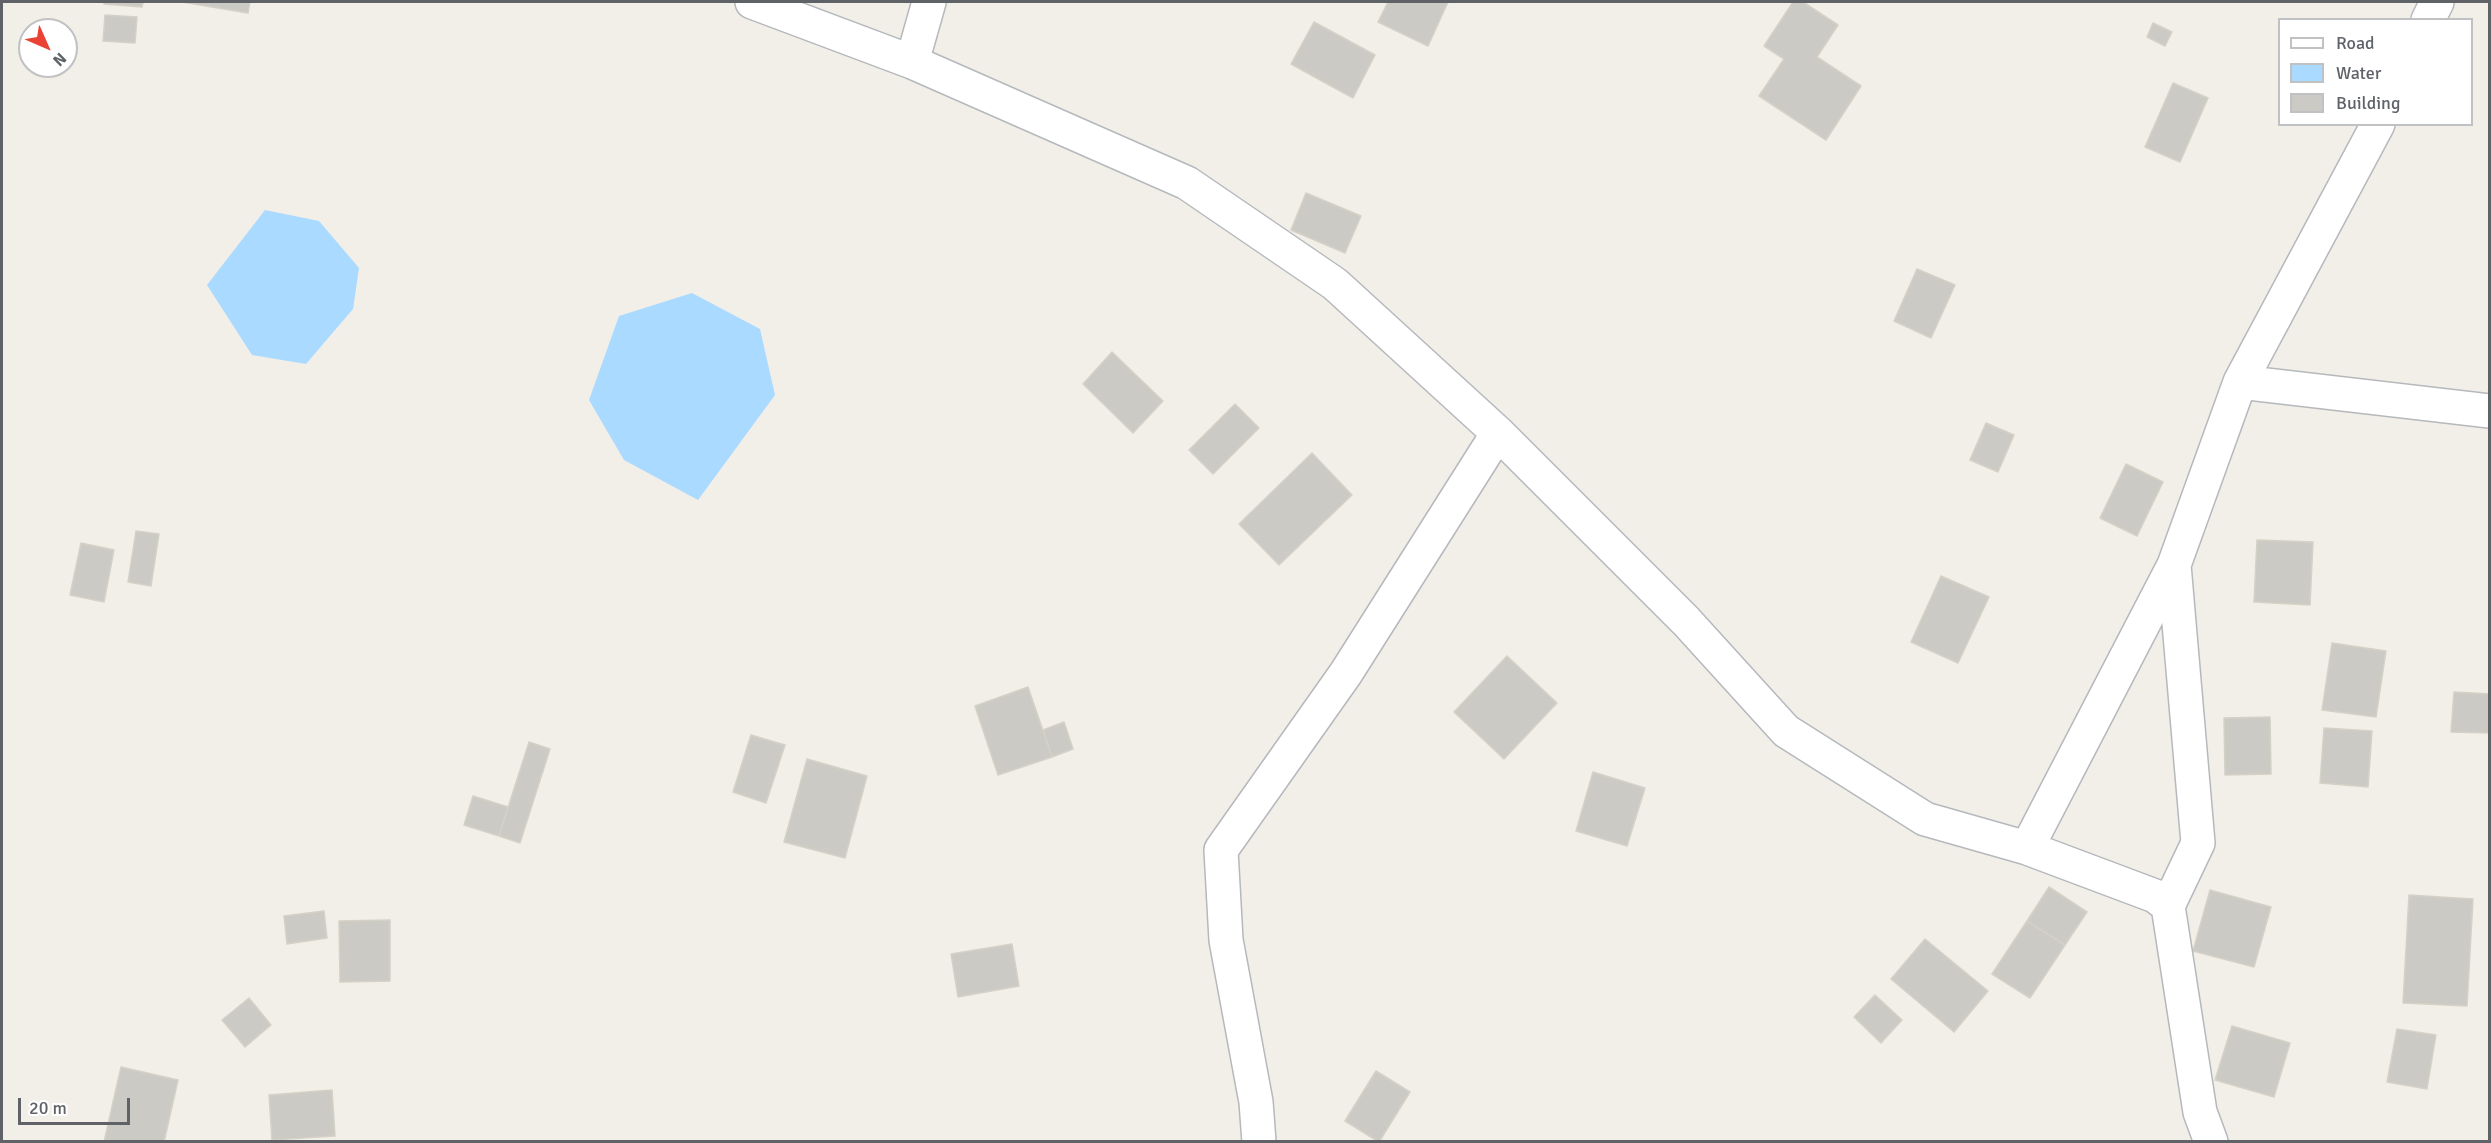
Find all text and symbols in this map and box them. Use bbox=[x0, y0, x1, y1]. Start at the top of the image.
north arrow bbox=[18, 18, 78, 78]
legend bbox=[2278, 18, 2473, 126]
text: Road bbox=[2336, 32, 2375, 54]
text: N bbox=[48, 48, 70, 70]
text: Water bbox=[2336, 62, 2381, 84]
text: Building bbox=[2336, 92, 2400, 114]
scale bar bbox=[21, 1086, 134, 1124]
text: 20 m bbox=[29, 1097, 67, 1119]

